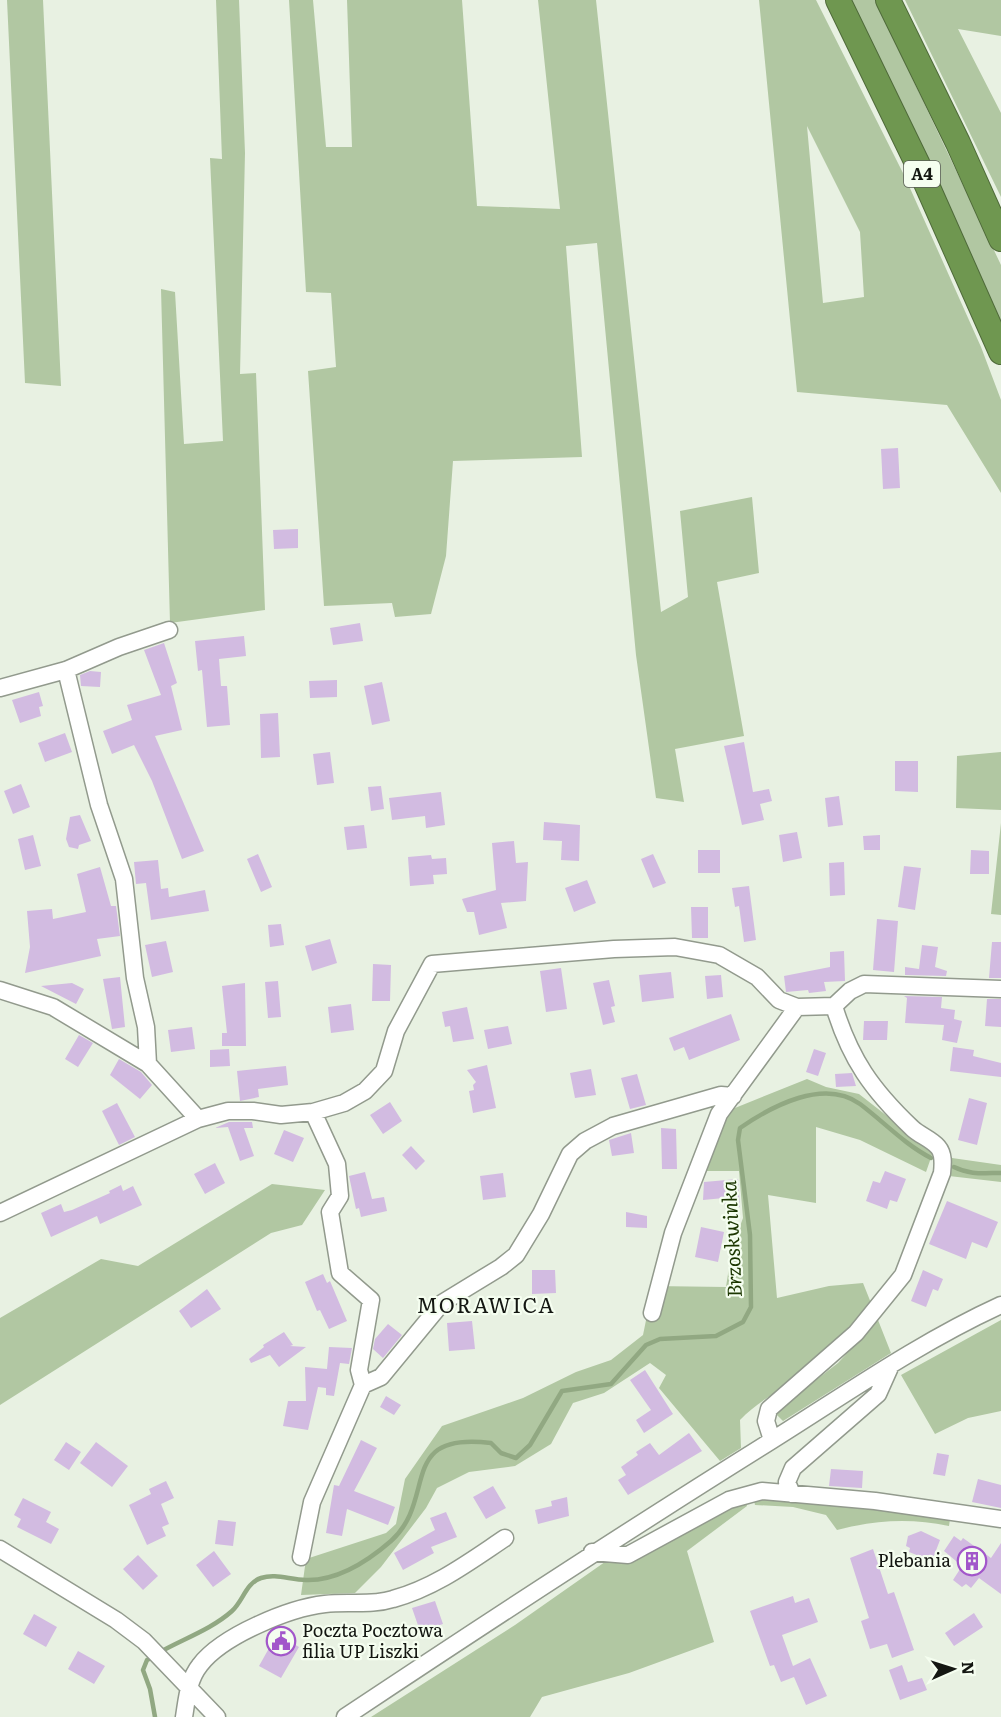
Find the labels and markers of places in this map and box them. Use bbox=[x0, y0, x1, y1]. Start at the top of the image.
building icon: Plebania bbox=[956, 1545, 988, 1577]
place label: Plebania bbox=[877, 1546, 951, 1573]
place label: Poczta Pocztowa filia UP Liszki bbox=[302, 1616, 443, 1664]
public building icon: Poczta Pocztowa filia UP Liszki bbox=[265, 1625, 297, 1657]

